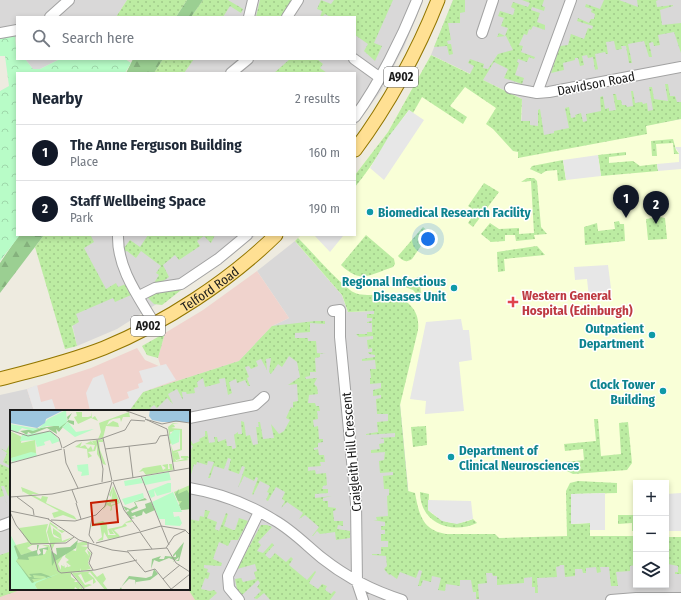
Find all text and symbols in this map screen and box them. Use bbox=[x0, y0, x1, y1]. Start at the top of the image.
search box bbox=[16, 16, 356, 60]
icon: search bbox=[30, 27, 52, 49]
text: Search here bbox=[62, 29, 134, 47]
road number: A902 bbox=[384, 67, 418, 87]
street label: Davidson Road bbox=[556, 69, 636, 98]
text: Nearby bbox=[32, 88, 83, 109]
text: 2 results bbox=[295, 91, 340, 106]
text: The Anne Ferguson Building bbox=[70, 136, 242, 154]
text: 1 bbox=[42, 145, 48, 160]
text: 160 m bbox=[309, 145, 340, 160]
text: Place bbox=[70, 154, 98, 169]
pin: 1 bbox=[613, 185, 639, 218]
pin: 2 bbox=[643, 191, 669, 224]
text: Staff Wellbeing Space bbox=[70, 192, 206, 210]
text: 2 bbox=[42, 201, 48, 216]
text: 190 m bbox=[309, 201, 340, 216]
place label: Biomedical Research Facility bbox=[378, 205, 531, 220]
marker: Biomedical Research Facility bbox=[365, 207, 375, 217]
text: Park bbox=[70, 210, 93, 225]
your location bbox=[418, 229, 438, 249]
street label: Telford Road bbox=[178, 264, 242, 315]
place label: Regional Infectious Diseases Unit bbox=[342, 274, 446, 304]
marker: Regional Infectious Diseases Unit bbox=[449, 283, 459, 293]
place label: Western General Hospital (Edinburgh) bbox=[522, 288, 633, 318]
marker: Western General Hospital (Edinburgh) bbox=[507, 296, 519, 308]
road number: A902 bbox=[131, 316, 165, 336]
place label: Outpatient Department bbox=[579, 321, 644, 351]
marker: Outpatient Department bbox=[647, 330, 657, 340]
place label: Clock Tower Building bbox=[590, 377, 656, 407]
marker: Clock Tower Building bbox=[658, 386, 668, 396]
street label: Craigleith Hill Crescent bbox=[339, 391, 364, 512]
inset map bbox=[10, 410, 190, 590]
place label: Department of Clinical Neurosciences bbox=[459, 443, 579, 473]
marker: Department of Clinical Neurosciences bbox=[446, 452, 456, 462]
map controls bbox=[633, 480, 669, 588]
button: + bbox=[633, 480, 669, 516]
button: − bbox=[633, 516, 669, 552]
button: layers bbox=[633, 552, 669, 588]

